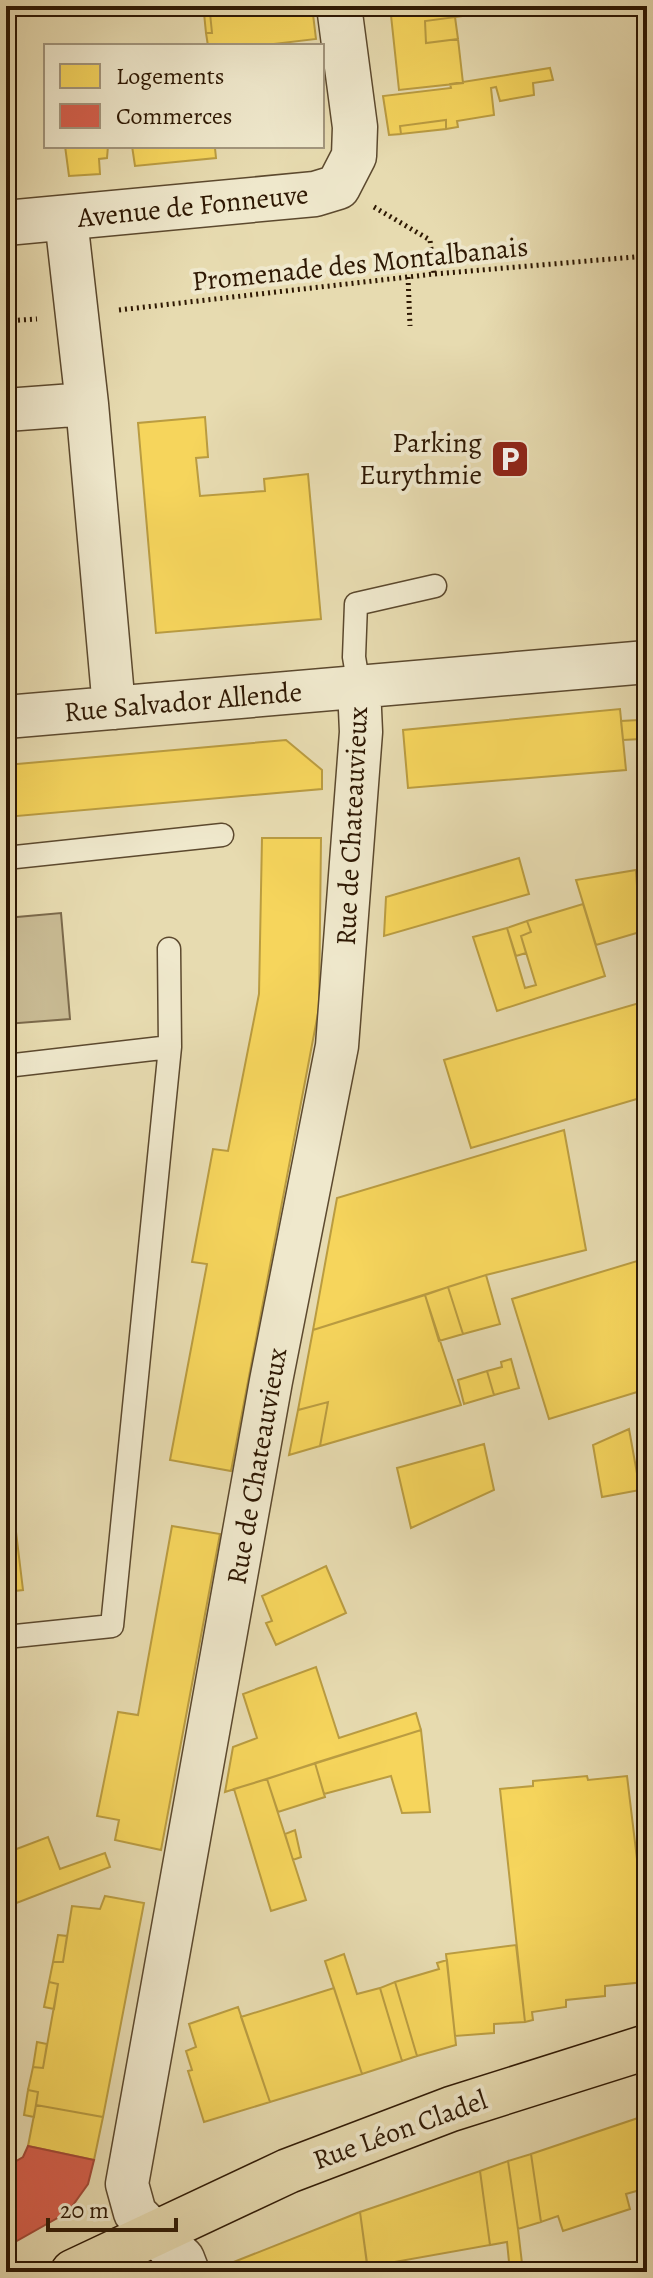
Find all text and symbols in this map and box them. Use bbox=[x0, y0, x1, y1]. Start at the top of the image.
legend bbox=[44, 44, 324, 148]
text: Logements bbox=[116, 60, 224, 92]
text: Commerces bbox=[116, 100, 232, 132]
street label: Avenue de Fonneuve bbox=[75, 175, 310, 237]
street label: Promenade des Montalbanais bbox=[190, 227, 530, 301]
place label: Parking Eurythmie bbox=[359, 424, 482, 494]
parking icon: Parking Eurythmie bbox=[489, 438, 531, 480]
street label: Rue Salvador Allende bbox=[62, 673, 304, 731]
street label: Rue de Chateauvieux bbox=[327, 705, 377, 947]
street label: Rue de Chateauvieux bbox=[217, 1344, 297, 1587]
street label: Rue Léon Cladel bbox=[308, 2081, 493, 2179]
scale bar bbox=[48, 2182, 176, 2232]
text: 20 m bbox=[60, 2194, 109, 2226]

